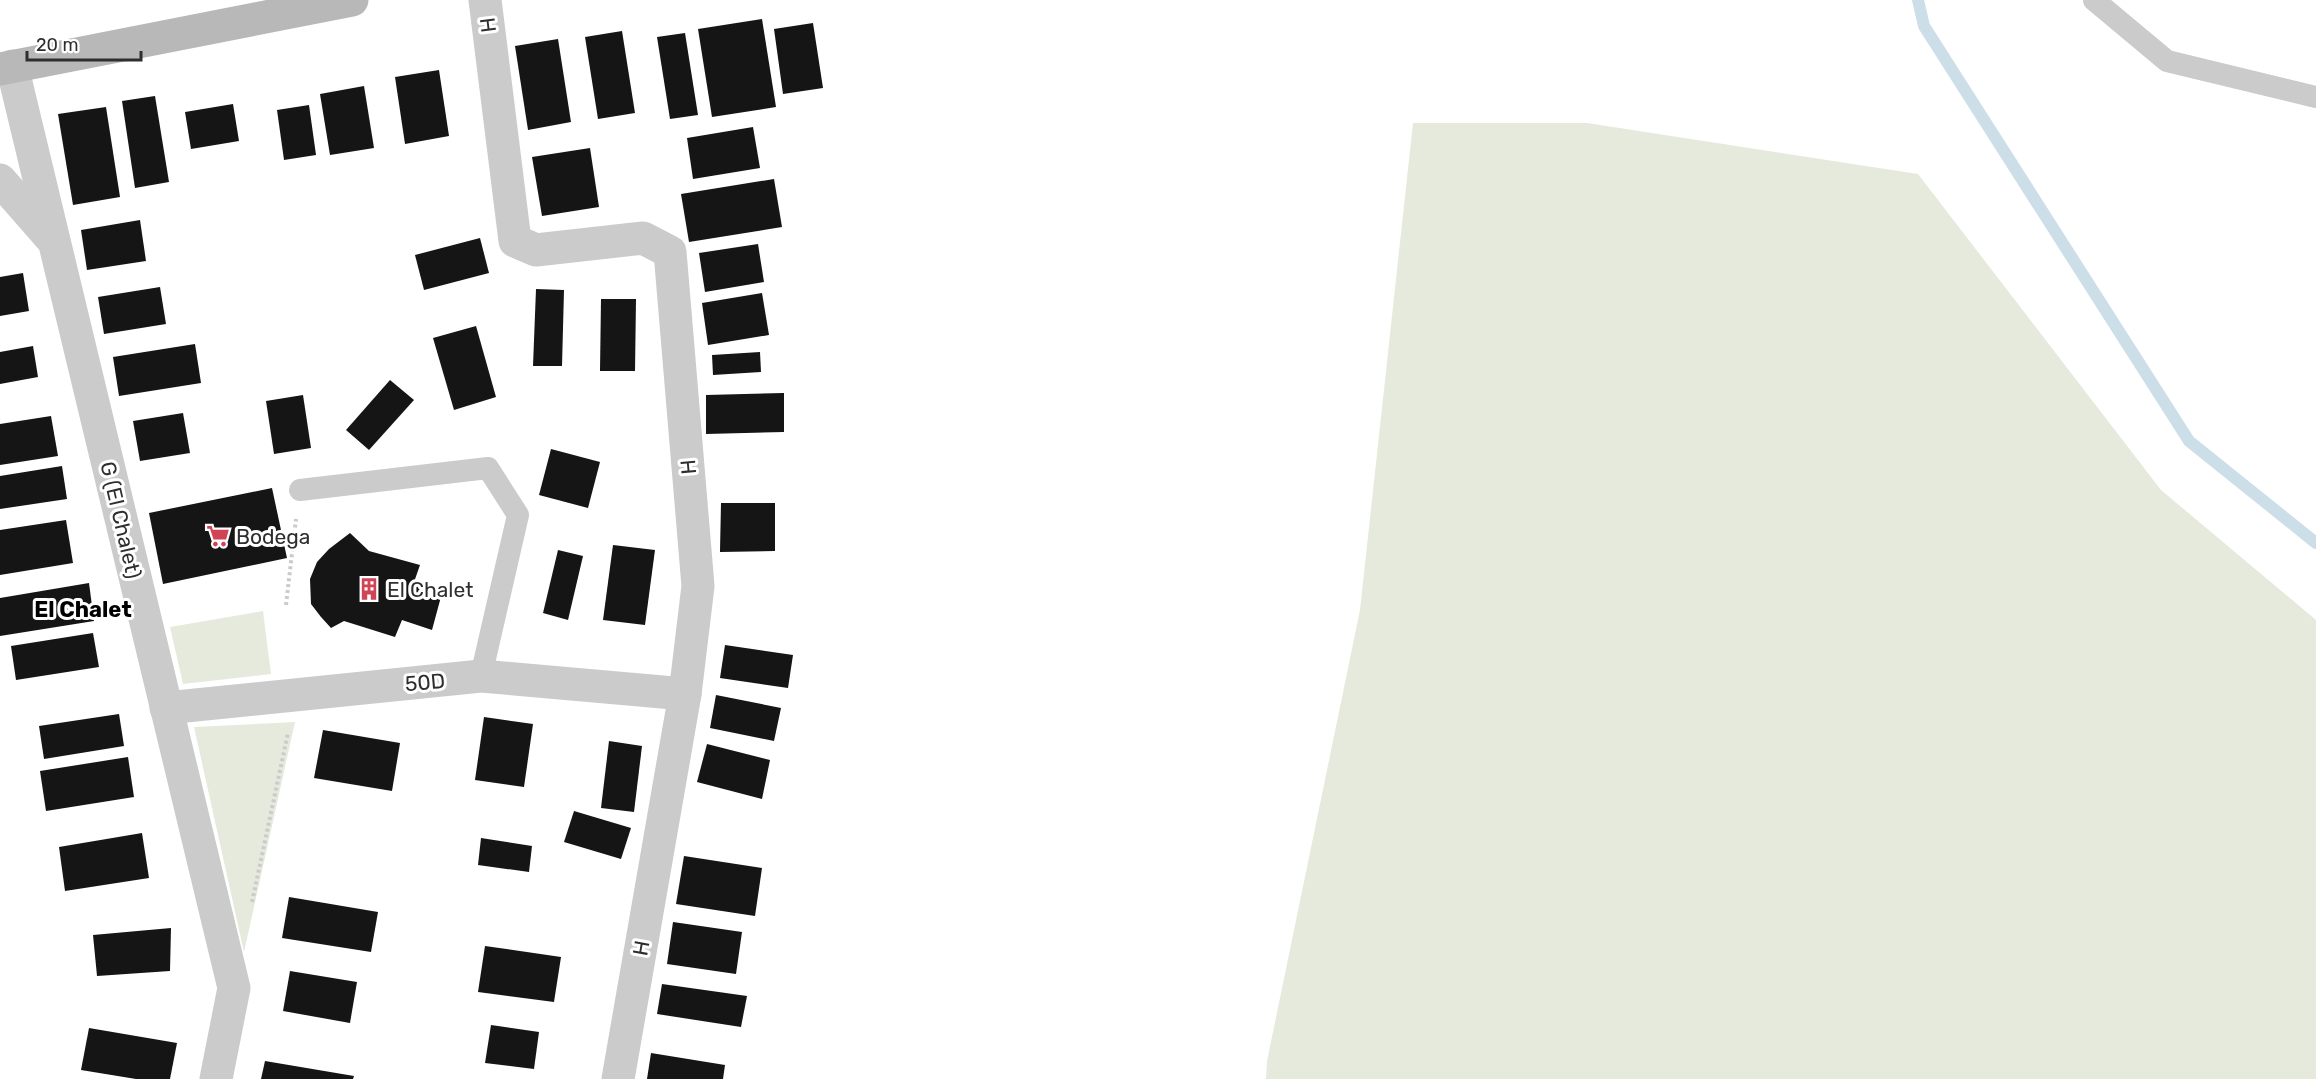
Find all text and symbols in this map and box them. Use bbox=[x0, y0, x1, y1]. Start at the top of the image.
street label: H bbox=[475, 16, 501, 34]
scale bar bbox=[27, 24, 141, 62]
text: 20 m bbox=[36, 34, 78, 56]
street label: H bbox=[675, 458, 701, 476]
street label: G (El Chalet) bbox=[95, 459, 147, 581]
supermarket icon: Bodega bbox=[205, 523, 231, 549]
place label: Bodega bbox=[236, 524, 310, 549]
building icon: El Chalet bbox=[356, 576, 382, 602]
place label: El Chalet bbox=[387, 577, 473, 602]
district label: El Chalet bbox=[34, 596, 132, 623]
street label: 50D bbox=[404, 668, 446, 696]
street label: H bbox=[627, 938, 655, 958]

